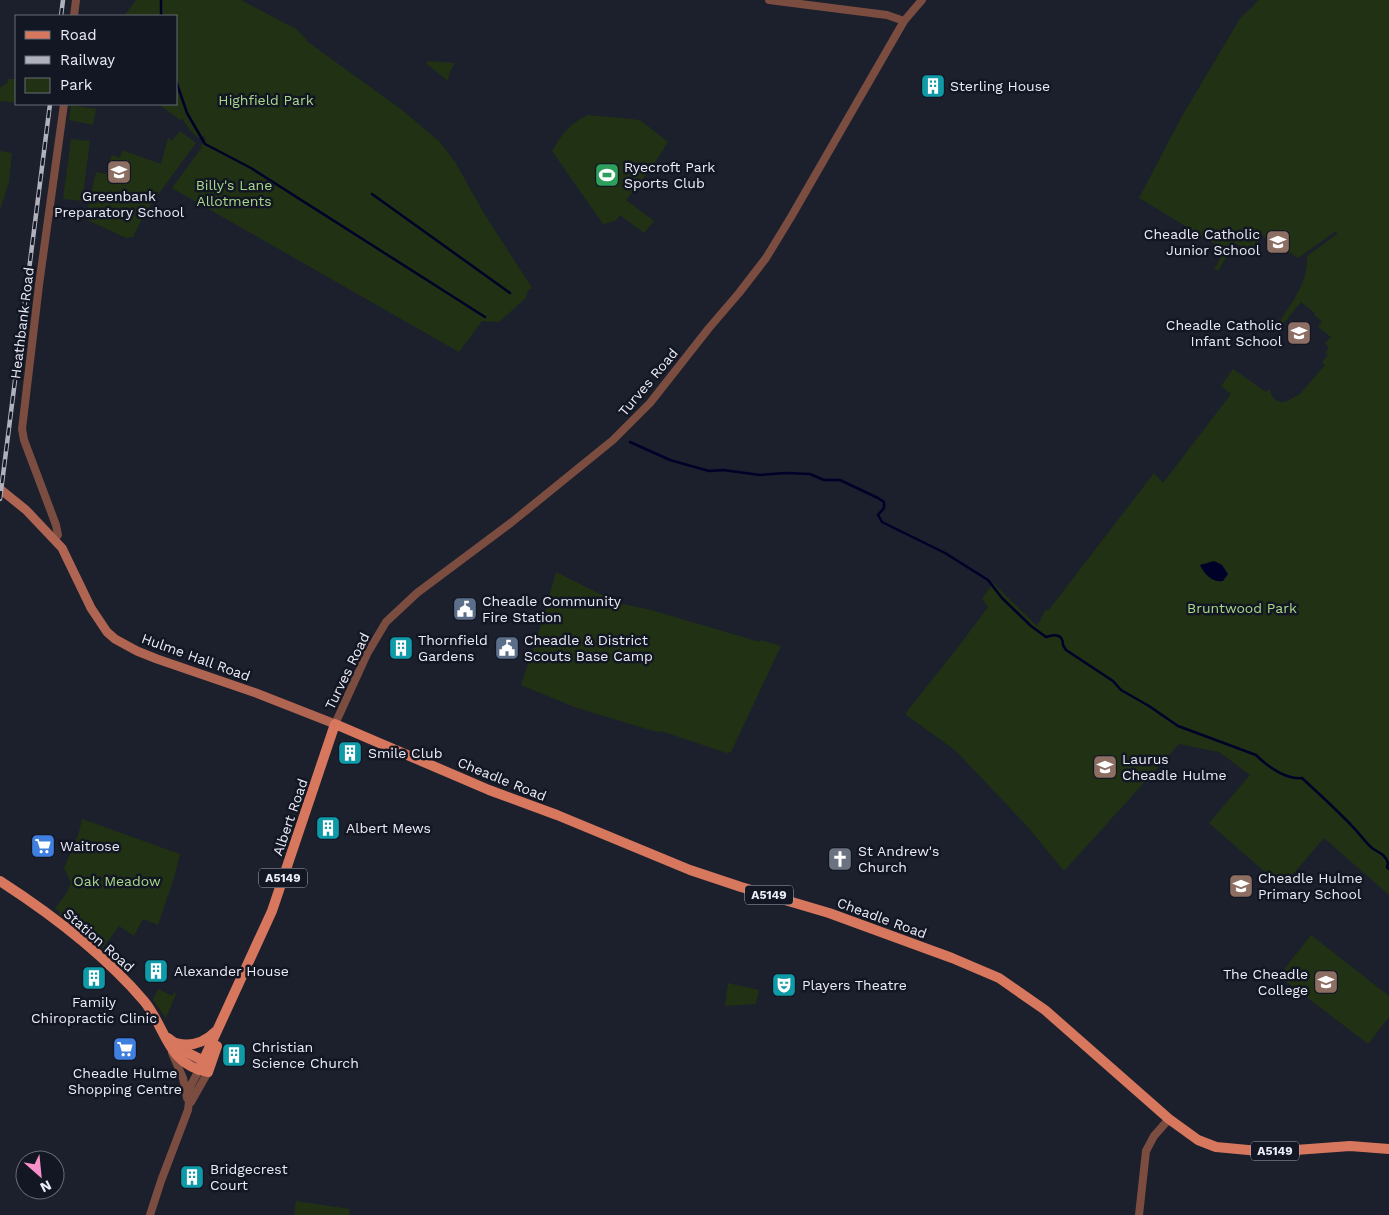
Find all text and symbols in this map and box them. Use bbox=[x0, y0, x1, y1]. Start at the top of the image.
legend bbox=[15, 15, 178, 105]
text: Road bbox=[60, 26, 97, 44]
text: Railway bbox=[60, 51, 115, 69]
building icon: Sterling House bbox=[920, 73, 946, 99]
text: Park bbox=[60, 76, 93, 94]
place label: Sterling House bbox=[950, 78, 1050, 94]
park label: Highfield Park bbox=[218, 92, 314, 108]
school or university icon: Greenbank Preparatory School bbox=[106, 159, 132, 185]
place label: Ryecroft Park Sports Club bbox=[624, 159, 715, 191]
sports icon: Ryecroft Park Sports Club bbox=[594, 162, 620, 188]
park label: Billy's Lane Allotments bbox=[196, 177, 272, 209]
place label: Greenbank Preparatory School bbox=[54, 188, 185, 220]
place label: Cheadle Catholic Junior School bbox=[1144, 226, 1261, 258]
school or university icon: Cheadle Catholic Junior School bbox=[1265, 229, 1291, 255]
street label: Heathbank Road bbox=[7, 266, 37, 380]
place label: Cheadle Catholic Infant School bbox=[1166, 317, 1283, 349]
school or university icon: Cheadle Catholic Infant School bbox=[1286, 320, 1312, 346]
street label: Turves Road bbox=[615, 345, 681, 419]
place label: Cheadle Community Fire Station bbox=[482, 593, 622, 625]
public building icon: Cheadle Community Fire Station bbox=[452, 596, 478, 622]
park label: Bruntwood Park bbox=[1187, 600, 1297, 616]
street label: Hulme Hall Road bbox=[140, 630, 252, 684]
street label: Turves Road bbox=[321, 630, 373, 712]
place label: Thornfield Gardens bbox=[418, 632, 488, 664]
place label: Cheadle & District Scouts Base Camp bbox=[524, 632, 653, 664]
building icon: Thornfield Gardens bbox=[388, 635, 414, 661]
public building icon: Cheadle & District Scouts Base Camp bbox=[494, 635, 520, 661]
building icon: Smile Club bbox=[337, 740, 363, 766]
place label: Smile Club bbox=[368, 745, 442, 761]
place label: Laurus Cheadle Hulme bbox=[1122, 751, 1227, 783]
street label: Cheadle Road bbox=[455, 754, 549, 804]
school or university icon: Laurus Cheadle Hulme bbox=[1092, 754, 1118, 780]
street label: Albert Road bbox=[269, 776, 311, 858]
building icon: Albert Mews bbox=[315, 815, 341, 841]
place label: Albert Mews bbox=[346, 820, 431, 836]
supermarket icon: Waitrose bbox=[30, 833, 56, 859]
place label: Waitrose bbox=[60, 838, 120, 854]
place label: St Andrew's Church bbox=[858, 843, 939, 875]
church icon: St Andrew's Church bbox=[827, 846, 853, 872]
road number: A5149 bbox=[259, 868, 307, 888]
place label: Cheadle Hulme Primary School bbox=[1258, 870, 1363, 902]
park label: Oak Meadow bbox=[73, 873, 161, 889]
school or university icon: Cheadle Hulme Primary School bbox=[1228, 873, 1254, 899]
road number: A5149 bbox=[745, 886, 793, 904]
street label: Cheadle Road bbox=[835, 894, 929, 942]
street label: Station Road bbox=[61, 905, 137, 975]
building icon: Alexander House bbox=[143, 958, 169, 984]
place label: Alexander House bbox=[174, 963, 289, 979]
building icon: Family Chiropractic Clinic bbox=[81, 965, 107, 991]
place label: The Cheadle College bbox=[1223, 966, 1308, 998]
school or university icon: The Cheadle College bbox=[1313, 969, 1339, 995]
theatre icon: Players Theatre bbox=[771, 972, 797, 998]
place label: Players Theatre bbox=[802, 977, 907, 993]
place label: Family Chiropractic Clinic bbox=[31, 994, 157, 1026]
supermarket icon: Cheadle Hulme Shopping Centre bbox=[112, 1036, 138, 1062]
place label: Christian Science Church bbox=[252, 1039, 359, 1071]
building icon: Christian Science Church bbox=[221, 1042, 247, 1068]
place label: Cheadle Hulme Shopping Centre bbox=[68, 1065, 182, 1097]
road number: A5149 bbox=[1251, 1142, 1299, 1160]
north arrow bbox=[15, 1150, 65, 1200]
place label: Bridgecrest Court bbox=[210, 1161, 288, 1193]
building icon: Bridgecrest Court bbox=[179, 1164, 205, 1190]
text: N bbox=[38, 1177, 54, 1196]

